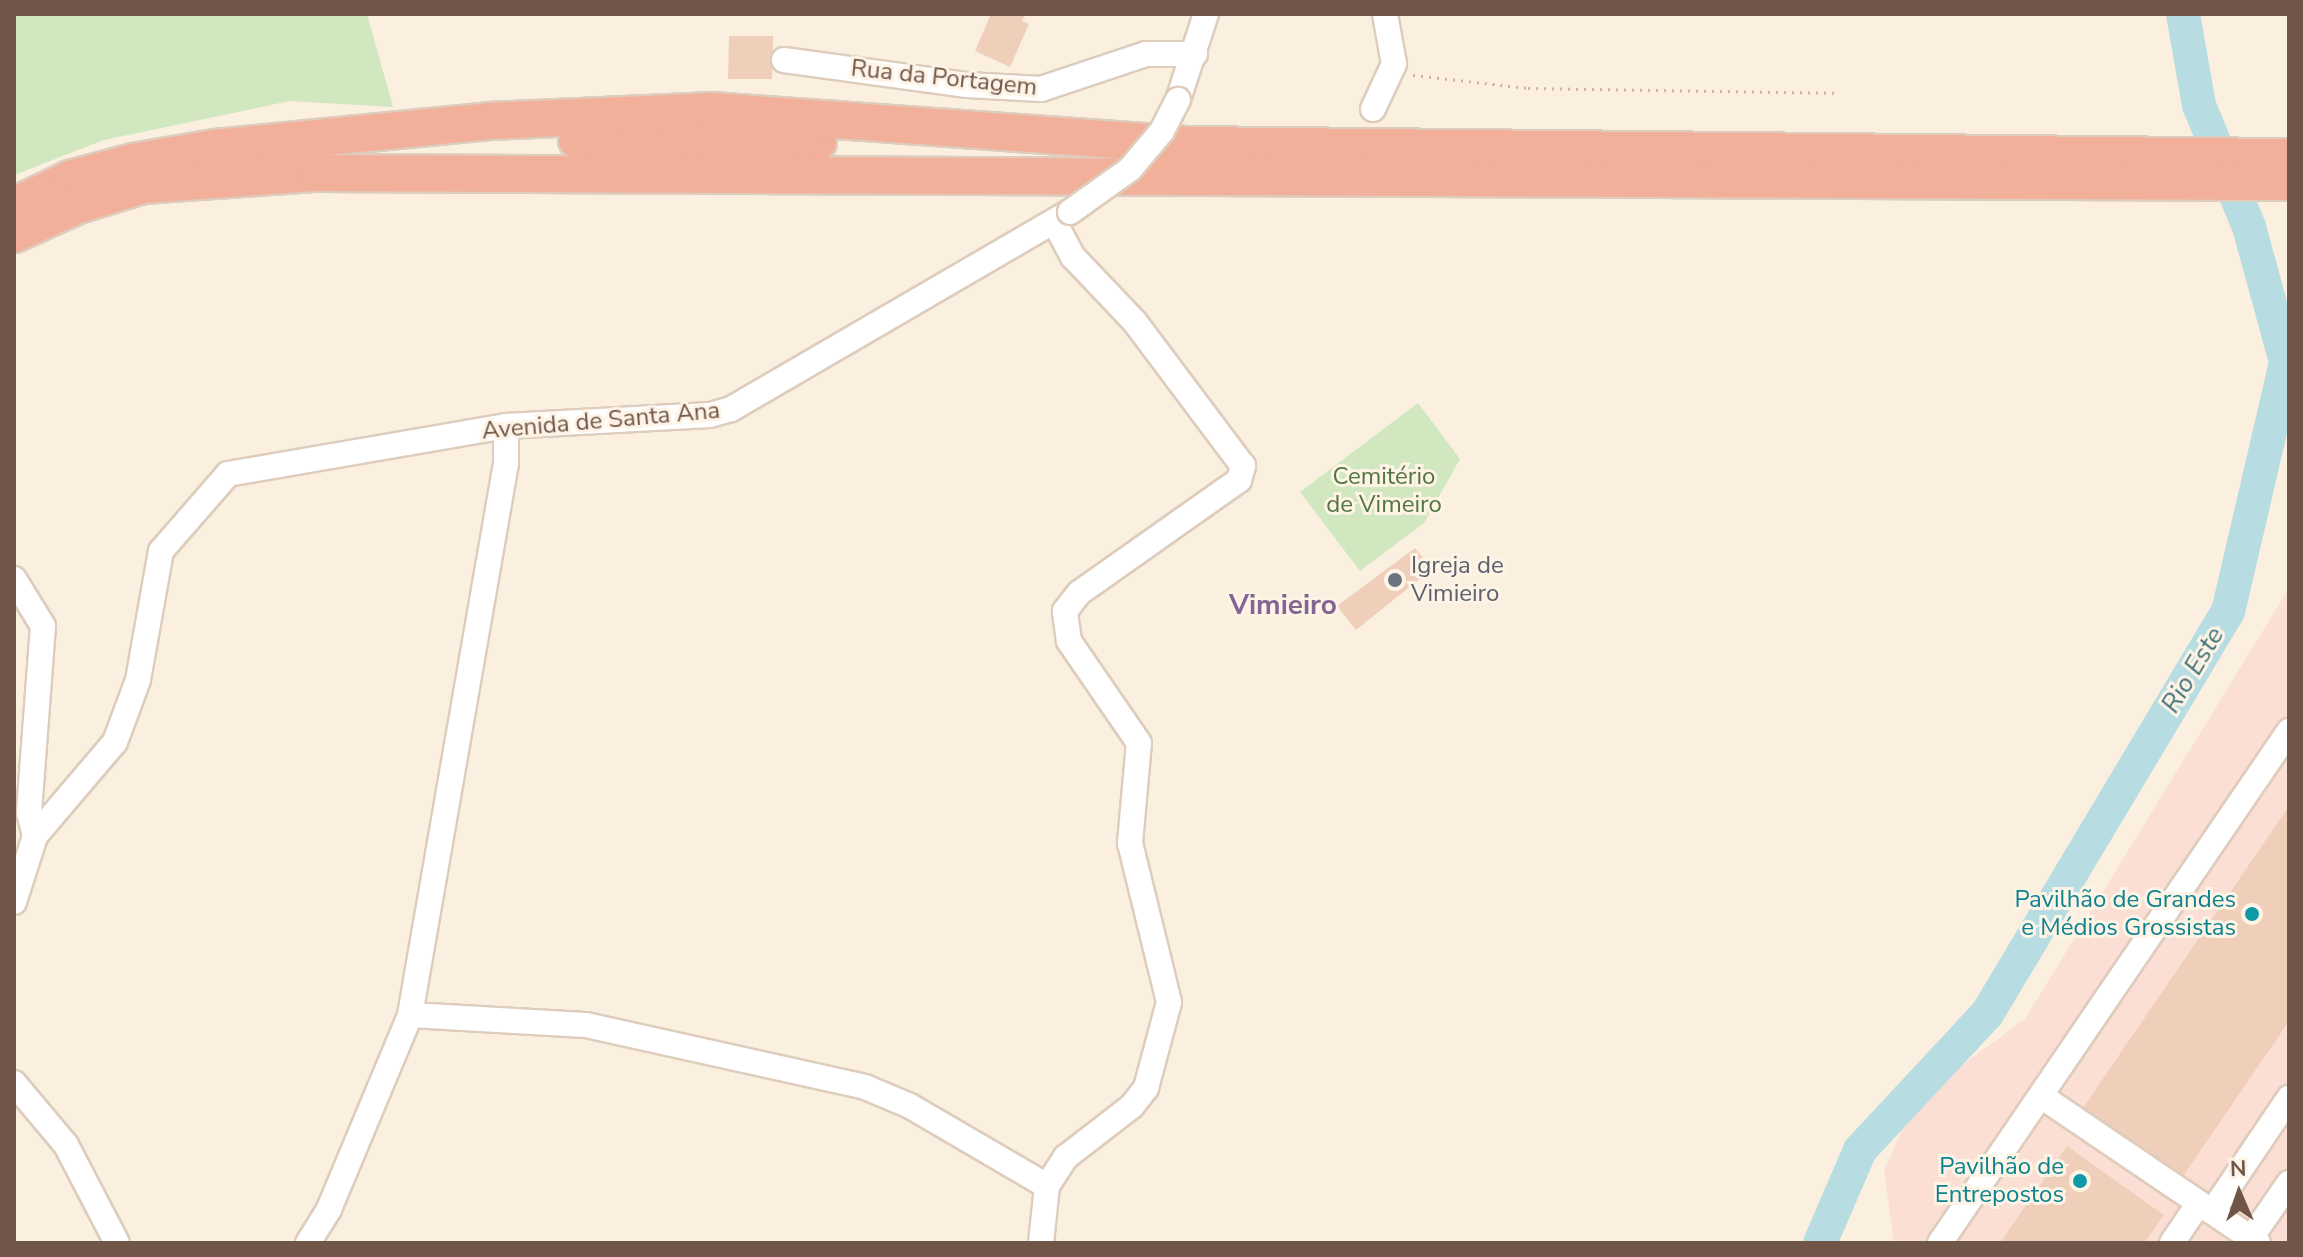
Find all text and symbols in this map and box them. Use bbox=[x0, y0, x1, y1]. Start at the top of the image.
street label: Rua da Portagem bbox=[850, 54, 1038, 102]
street label: Avenida de Santa Ana bbox=[481, 396, 721, 446]
park label: Cemitério de Vimeiro bbox=[1326, 463, 1442, 519]
place label: Igreja de Vimieiro bbox=[1411, 552, 1504, 608]
marker: Igreja de Vimieiro bbox=[1386, 571, 1404, 589]
district label: Vimieiro bbox=[1229, 588, 1337, 622]
water label: Rio Este bbox=[2155, 621, 2231, 719]
place label: Pavilhão de Grandes e Médios Grossistas bbox=[2014, 886, 2236, 942]
marker: Pavilhão de Grandes e Médios Grossistas bbox=[2243, 905, 2261, 923]
place label: Pavilhão de Entrepostos bbox=[1935, 1153, 2064, 1209]
north arrow bbox=[2199, 1153, 2279, 1233]
text: N bbox=[2229, 1154, 2247, 1184]
marker: Pavilhão de Entrepostos bbox=[2071, 1172, 2089, 1190]

